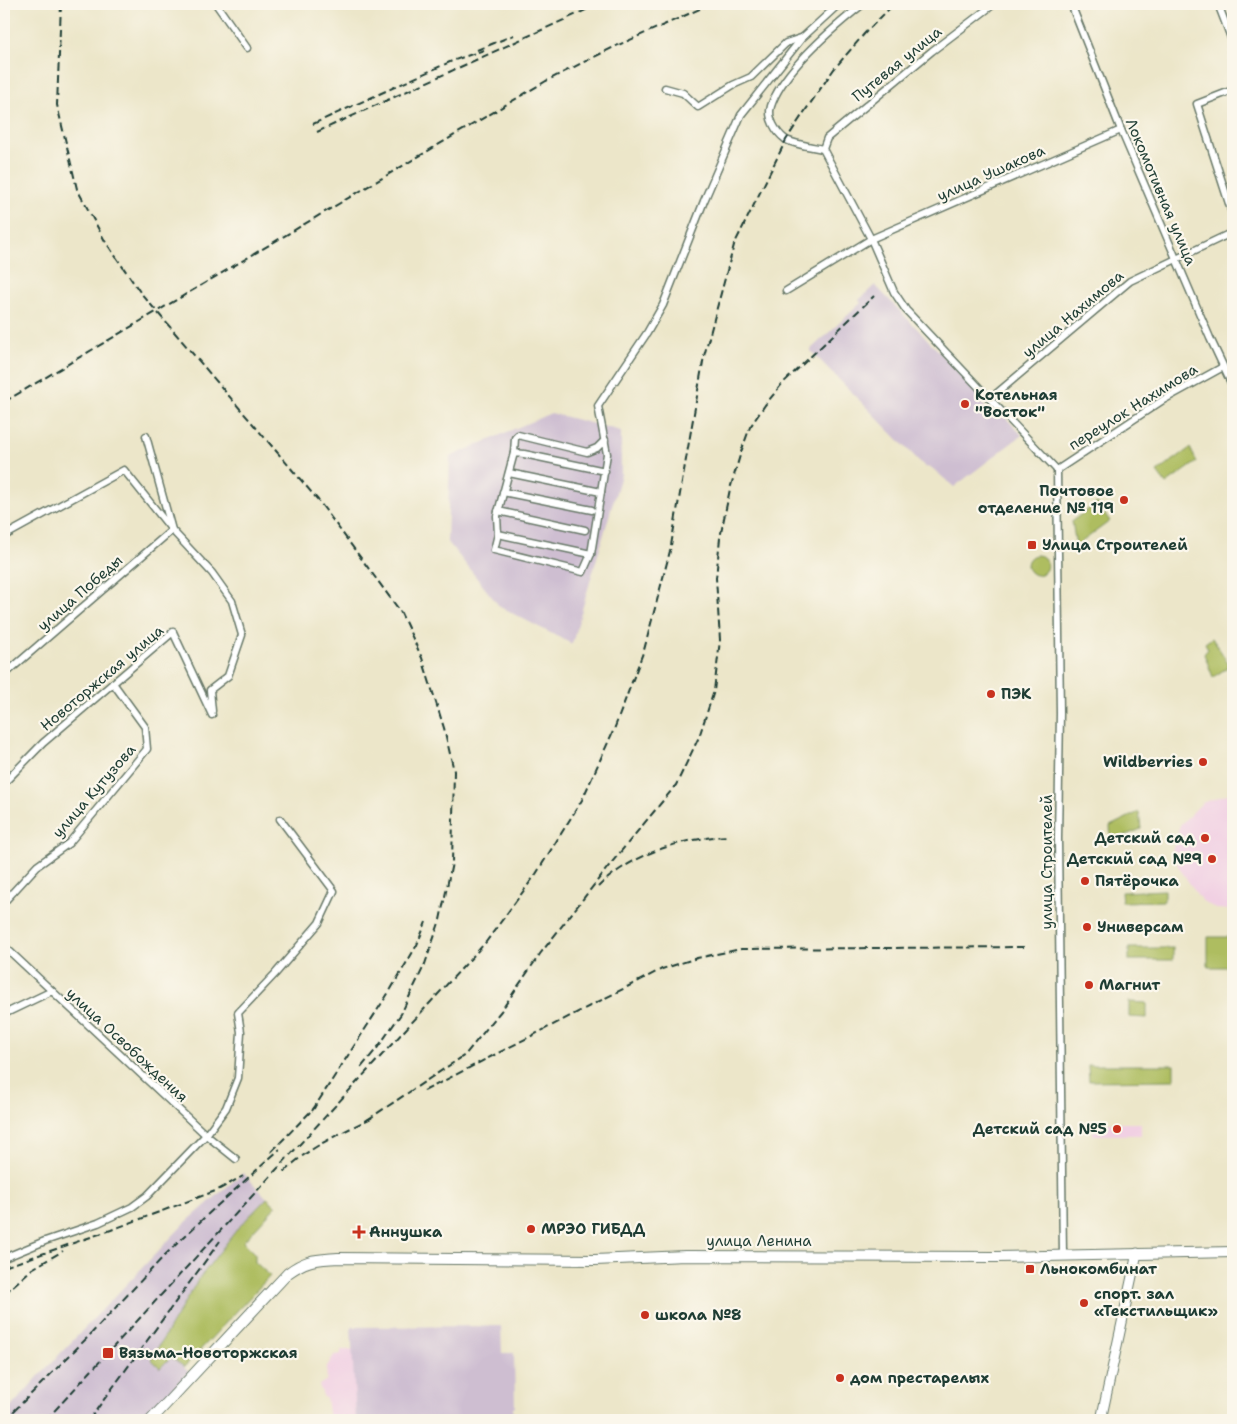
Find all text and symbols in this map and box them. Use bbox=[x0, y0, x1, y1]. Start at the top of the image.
street label: Путевая улица bbox=[848, 21, 946, 106]
street label: Локомотивная улица bbox=[1121, 115, 1201, 269]
street label: улица Ушакова bbox=[934, 140, 1049, 206]
street label: улица Нахимова bbox=[1018, 265, 1128, 362]
street label: переулок Нахимова bbox=[1065, 359, 1202, 455]
place label: Котельная "Восток" bbox=[975, 385, 1058, 422]
marker: Котельная "Восток" bbox=[959, 398, 971, 410]
place label: Почтовое отделение № 119 bbox=[978, 481, 1114, 518]
marker: Почтовое отделение № 119 bbox=[1118, 494, 1130, 506]
place label: Улица Строителей bbox=[1042, 535, 1188, 555]
marker: Улица Строителей bbox=[1026, 539, 1038, 551]
street label: улица Победы bbox=[33, 550, 127, 636]
street label: Новоторжская улица bbox=[36, 620, 168, 736]
place label: ПЭК bbox=[1001, 684, 1032, 704]
marker: ПЭК bbox=[985, 688, 997, 700]
street label: улица Кутузова bbox=[48, 740, 141, 842]
place label: Wildberries bbox=[1103, 752, 1193, 772]
marker: Wildberries bbox=[1197, 756, 1209, 768]
street label: улица Строителей bbox=[1037, 794, 1057, 929]
place label: Детский сад bbox=[1094, 828, 1196, 848]
marker: Детский сад bbox=[1199, 832, 1211, 844]
place label: Детский сад №9 bbox=[1067, 849, 1202, 869]
marker: Детский сад №9 bbox=[1206, 853, 1218, 865]
place label: Пятёрочка bbox=[1095, 871, 1179, 891]
marker: Пятёрочка bbox=[1079, 875, 1091, 887]
place label: Универсам bbox=[1097, 917, 1184, 937]
marker: Универсам bbox=[1081, 921, 1093, 933]
place label: Магнит bbox=[1099, 975, 1160, 995]
marker: Магнит bbox=[1083, 979, 1095, 991]
street label: улица Освобождения bbox=[62, 983, 192, 1107]
place label: Детский сад №5 bbox=[973, 1119, 1107, 1139]
marker: Детский сад №5 bbox=[1111, 1123, 1123, 1135]
place label: МРЭО ГИБДД bbox=[541, 1219, 646, 1239]
place label: Аннушка bbox=[369, 1222, 443, 1242]
marker: МРЭО ГИБДД bbox=[525, 1223, 537, 1235]
marker: Аннушка bbox=[353, 1226, 365, 1238]
street label: улица Ленина bbox=[706, 1231, 812, 1251]
place label: Льнокомбинат bbox=[1040, 1259, 1157, 1279]
marker: Льнокомбинат bbox=[1024, 1263, 1036, 1275]
place label: спорт. зал «Текстильщик» bbox=[1094, 1284, 1218, 1321]
marker: спорт. зал «Текстильщик» bbox=[1078, 1297, 1090, 1309]
place label: школа №8 bbox=[655, 1305, 742, 1325]
marker: школа №8 bbox=[639, 1309, 651, 1321]
place label: Вязьма-Новоторжская bbox=[119, 1343, 298, 1363]
marker: Вязьма-Новоторжская bbox=[101, 1346, 115, 1360]
place label: дом престарелых bbox=[850, 1368, 990, 1388]
marker: дом престарелых bbox=[834, 1372, 846, 1384]

